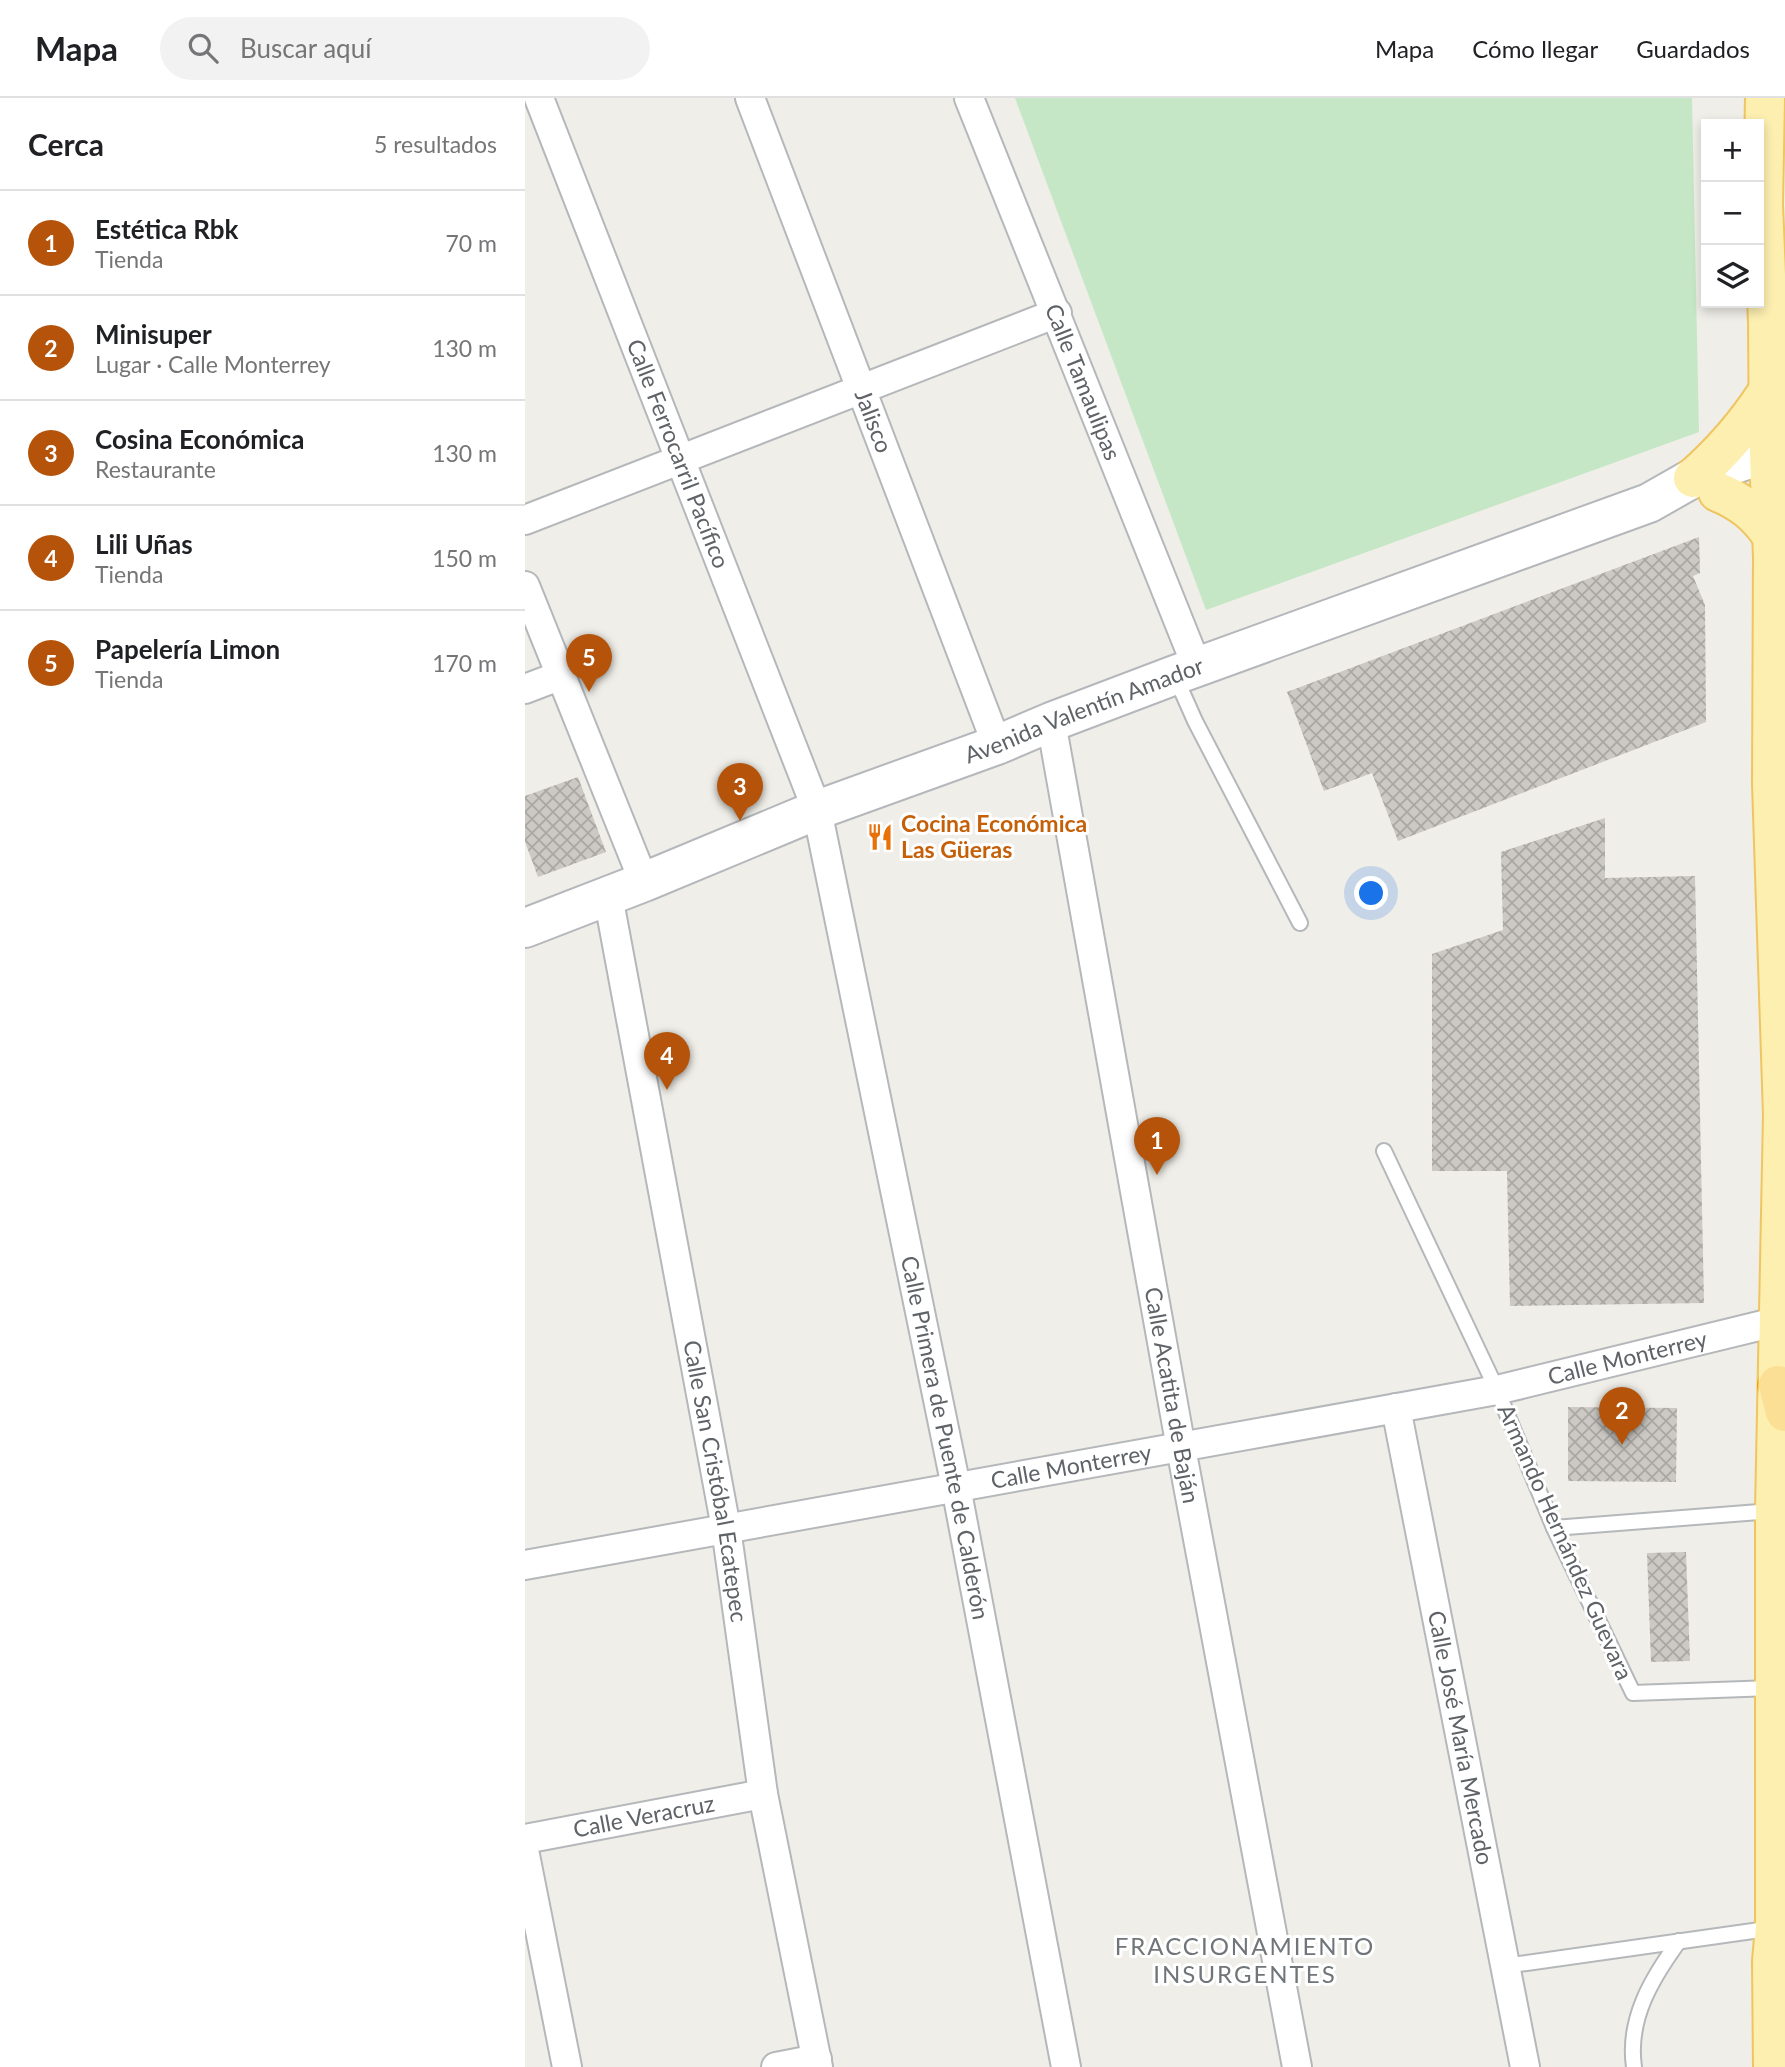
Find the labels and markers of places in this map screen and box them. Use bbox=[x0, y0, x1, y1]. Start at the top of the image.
pin: 5 bbox=[566, 634, 612, 692]
pin: 3 bbox=[717, 763, 763, 821]
place label: Cocina Económica Las Güeras bbox=[901, 809, 1087, 863]
restaurant icon: Cocina Económica Las Güeras bbox=[865, 822, 895, 852]
pin: 4 bbox=[644, 1032, 690, 1090]
pin: 1 bbox=[1134, 1117, 1180, 1175]
pin: 2 bbox=[1599, 1387, 1645, 1445]

